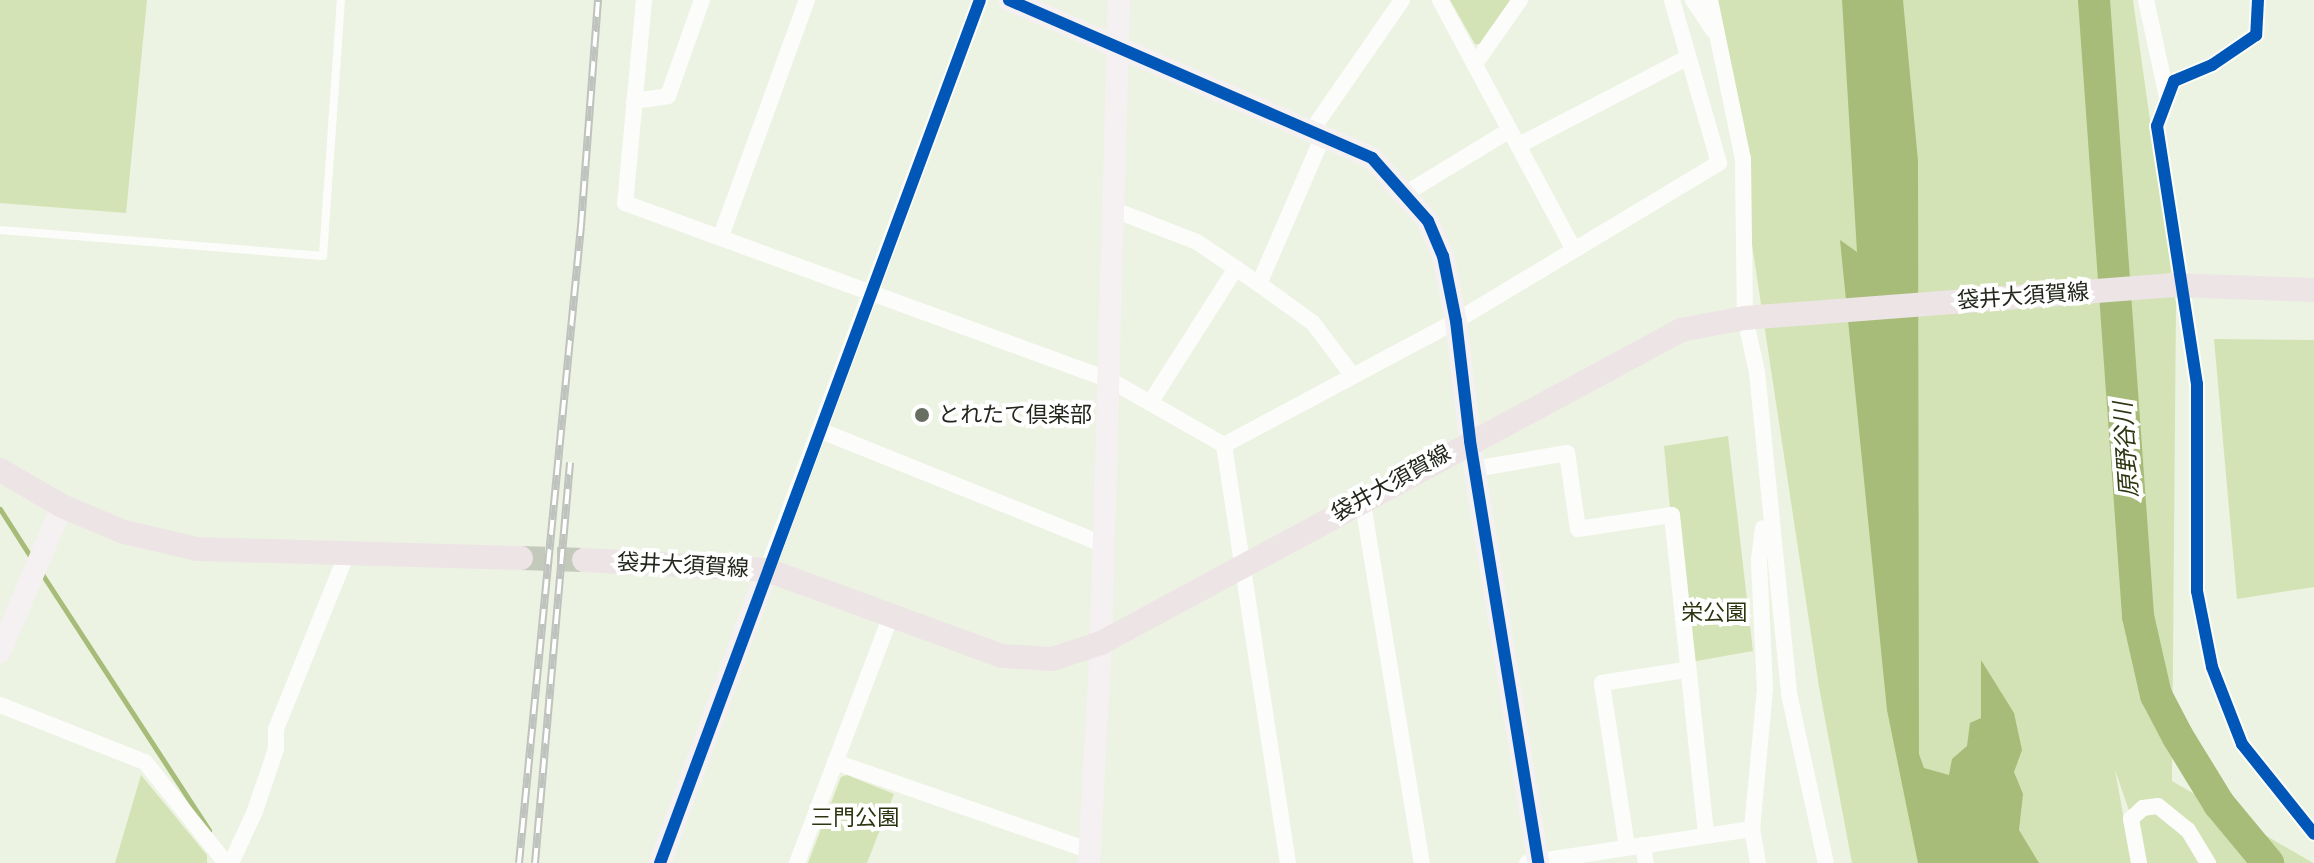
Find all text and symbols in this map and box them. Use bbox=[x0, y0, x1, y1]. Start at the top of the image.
street label: 袋井大須賀線 bbox=[1956, 278, 2090, 314]
water label: 原野谷川 bbox=[2108, 401, 2144, 499]
place label: とれたて倶楽部 bbox=[938, 402, 1092, 428]
marker: とれたて倶楽部 bbox=[913, 406, 931, 424]
street label: 袋井大須賀線 bbox=[1327, 439, 1455, 527]
street label: 袋井大須賀線 bbox=[616, 548, 750, 582]
park label: 栄公園 bbox=[1681, 600, 1747, 626]
park label: 三門公園 bbox=[811, 805, 899, 831]

